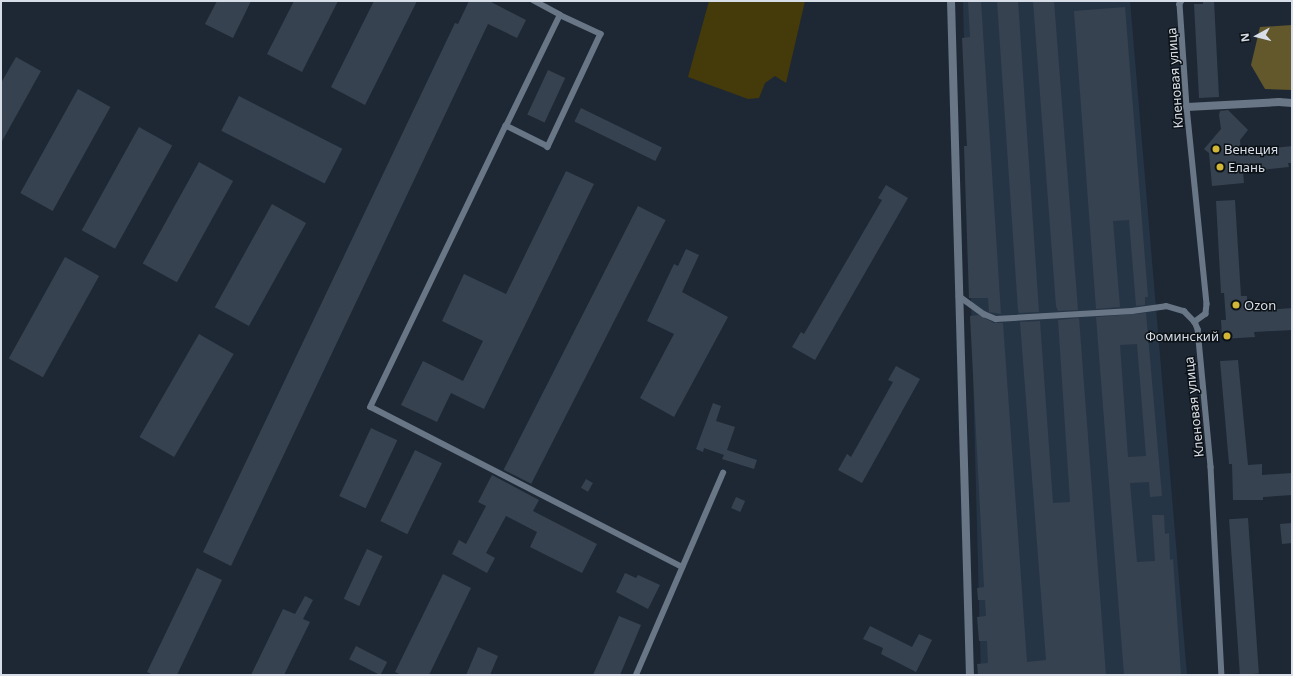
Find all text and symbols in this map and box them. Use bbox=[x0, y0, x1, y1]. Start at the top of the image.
north arrow bbox=[1237, 16, 1277, 56]
street label: Кленовая улица bbox=[1164, 27, 1186, 129]
text: N bbox=[1237, 32, 1253, 43]
place label: Венеция bbox=[1224, 141, 1278, 157]
marker: Венеция bbox=[1211, 144, 1221, 154]
place label: Елань bbox=[1228, 159, 1265, 175]
marker: Елань bbox=[1215, 162, 1225, 172]
place label: Ozon bbox=[1244, 297, 1276, 313]
marker: Ozon bbox=[1231, 300, 1241, 310]
place label: Фоминский bbox=[1145, 328, 1219, 344]
marker: Фоминский bbox=[1222, 331, 1232, 341]
street label: Кленовая улица bbox=[1181, 356, 1207, 458]

